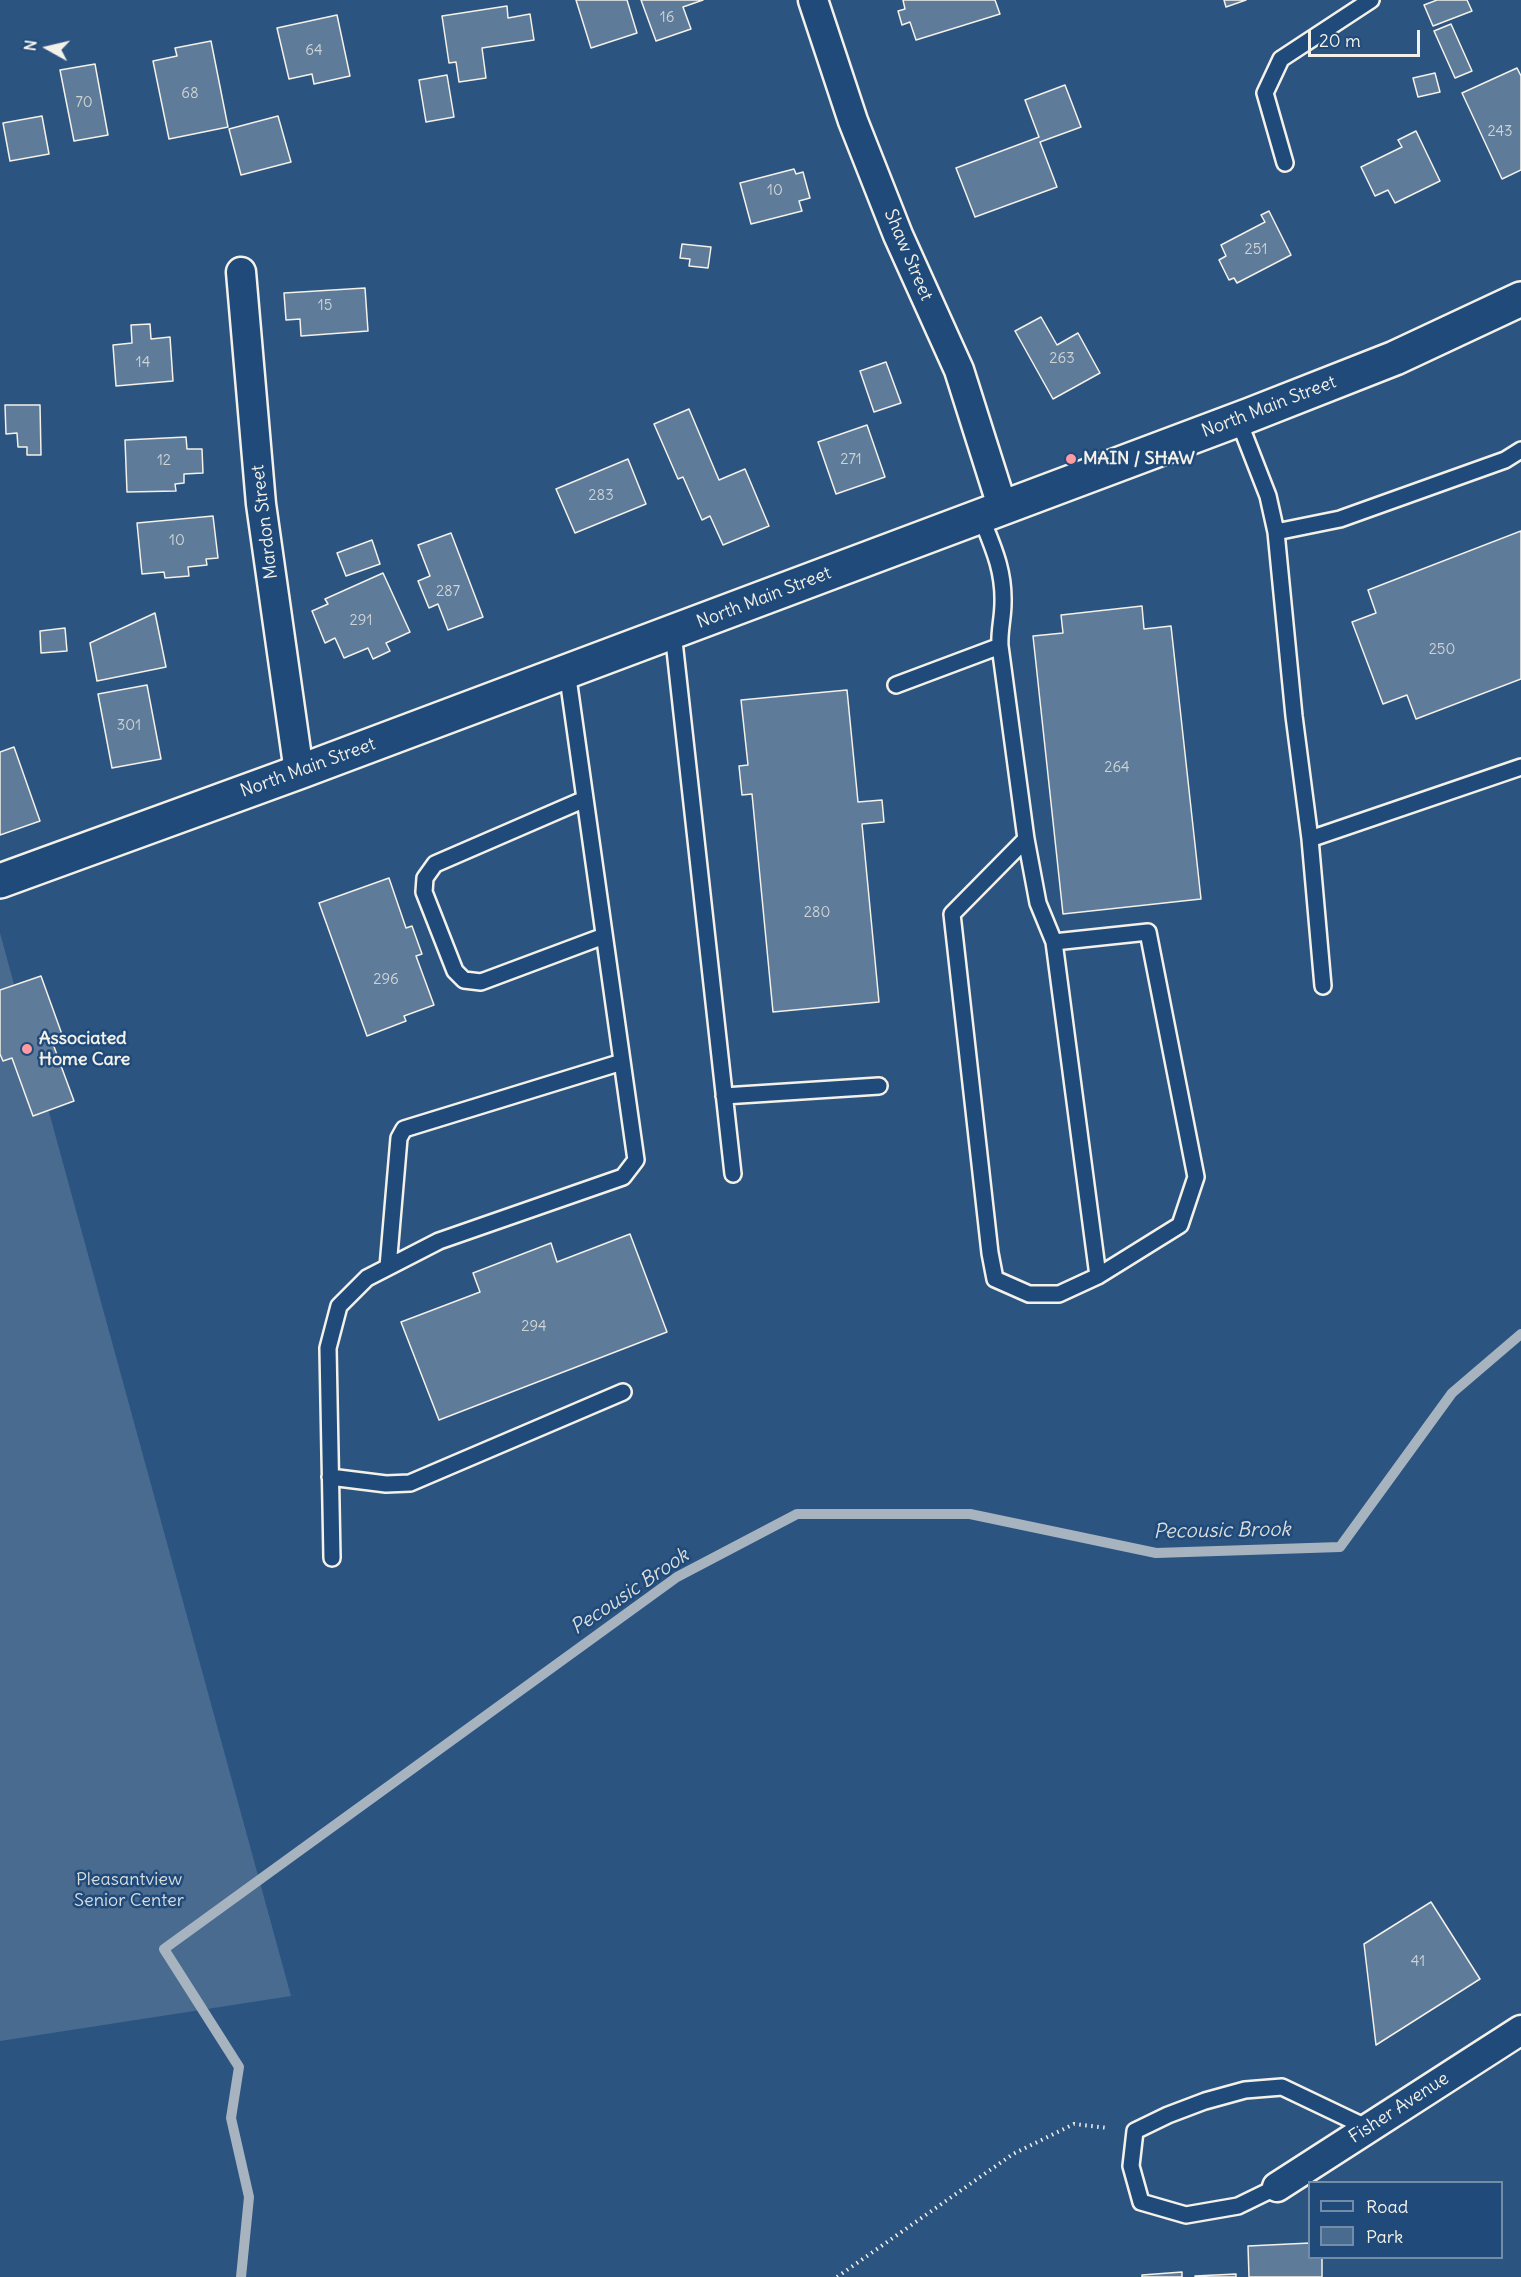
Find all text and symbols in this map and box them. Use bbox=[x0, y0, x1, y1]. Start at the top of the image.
house number: 16 bbox=[660, 9, 674, 27]
north arrow bbox=[18, 18, 78, 78]
scale bar bbox=[1311, 18, 1424, 56]
text: 20 m bbox=[1319, 29, 1361, 52]
text: N bbox=[20, 39, 41, 52]
house number: 64 bbox=[305, 42, 323, 60]
house number: 68 bbox=[181, 85, 199, 103]
house number: 70 bbox=[75, 94, 93, 112]
house number: 243 bbox=[1487, 123, 1513, 141]
house number: 10 bbox=[767, 182, 783, 200]
street label: Shaw Street bbox=[879, 206, 937, 304]
house number: 251 bbox=[1245, 241, 1267, 259]
house number: 15 bbox=[318, 297, 332, 315]
house number: 263 bbox=[1049, 350, 1075, 368]
house number: 14 bbox=[136, 354, 150, 372]
street label: North Main Street bbox=[1199, 371, 1339, 443]
place label: MAIN / SHAW bbox=[1083, 448, 1195, 470]
house number: 271 bbox=[840, 451, 862, 469]
house number: 12 bbox=[157, 452, 171, 470]
marker: MAIN / SHAW bbox=[1064, 452, 1078, 466]
street label: Mardon Street bbox=[247, 463, 283, 581]
house number: 283 bbox=[588, 487, 614, 505]
house number: 10 bbox=[169, 532, 185, 550]
street label: North Main Street bbox=[694, 562, 834, 634]
house number: 287 bbox=[436, 583, 460, 601]
house number: 291 bbox=[350, 612, 372, 630]
house number: 250 bbox=[1429, 641, 1455, 659]
house number: 301 bbox=[117, 717, 141, 735]
street label: North Main Street bbox=[238, 734, 378, 802]
house number: 264 bbox=[1104, 759, 1130, 777]
house number: 280 bbox=[804, 904, 830, 922]
house number: 296 bbox=[373, 971, 399, 989]
place label: Associated Home Care bbox=[39, 1028, 130, 1070]
marker: Associated Home Care bbox=[20, 1042, 34, 1056]
house number: 294 bbox=[521, 1318, 547, 1336]
water label: Pecousic Brook bbox=[1153, 1518, 1291, 1544]
water label: Pecousic Brook bbox=[566, 1544, 694, 1640]
park label: Pleasantview Senior Center bbox=[74, 1869, 184, 1912]
house number: 41 bbox=[1411, 1953, 1425, 1971]
street label: Fisher Avenue bbox=[1345, 2068, 1453, 2148]
legend bbox=[1308, 2181, 1503, 2259]
text: Road bbox=[1366, 2195, 1408, 2218]
text: Park bbox=[1366, 2225, 1403, 2248]

